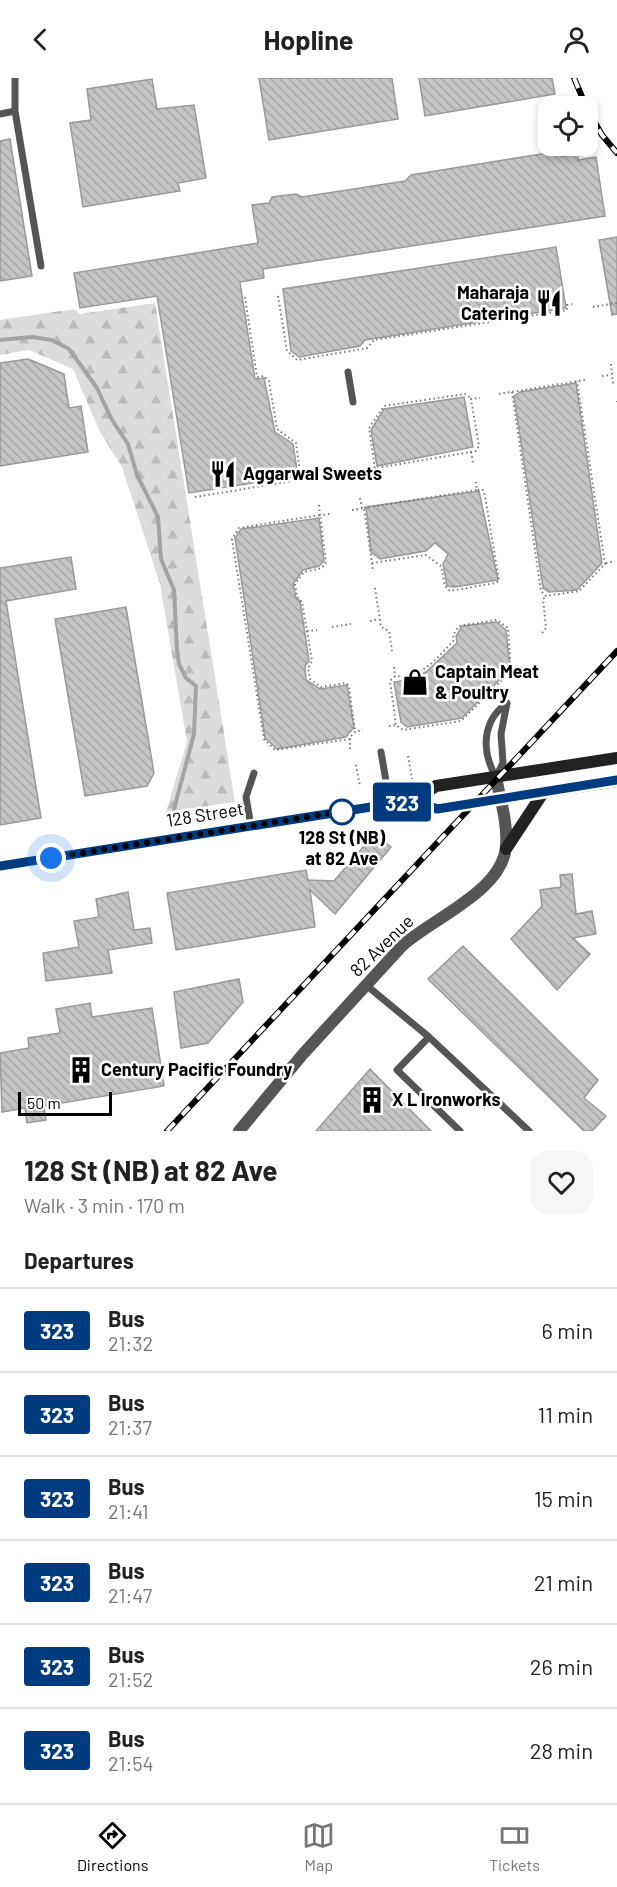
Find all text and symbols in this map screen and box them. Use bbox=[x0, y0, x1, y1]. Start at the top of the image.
icon: back bbox=[24, 23, 57, 56]
text: Hopline bbox=[263, 23, 354, 55]
icon: person bbox=[560, 23, 593, 56]
map controls bbox=[538, 96, 598, 156]
button: locate bbox=[538, 96, 598, 156]
place label: Maharaja Catering bbox=[457, 281, 529, 324]
restaurant icon: Maharaja Catering bbox=[534, 288, 564, 318]
restaurant icon: Aggarwal Sweets bbox=[208, 459, 238, 489]
place label: Aggarwal Sweets bbox=[243, 462, 382, 484]
place label: Captain Meat & Poultry bbox=[435, 660, 539, 703]
shop icon: Captain Meat & Poultry bbox=[400, 667, 430, 697]
line badge: 323 bbox=[368, 782, 436, 822]
text: 323 bbox=[385, 790, 419, 815]
street label: 128 Street bbox=[165, 797, 245, 831]
marker: 128 St (NB) at 82 Ave bbox=[329, 799, 355, 825]
place label: 128 St (NB) at 82 Ave bbox=[299, 826, 386, 869]
your location bbox=[36, 843, 66, 873]
street label: 82 Avenue bbox=[345, 910, 418, 981]
building icon: Century Pacific Foundry bbox=[66, 1055, 96, 1085]
place label: Century Pacific Foundry bbox=[101, 1058, 292, 1080]
building icon: X L Ironworks bbox=[357, 1085, 387, 1115]
place label: X L Ironworks bbox=[392, 1088, 501, 1110]
scale bar bbox=[18, 1089, 112, 1116]
text: 50 m bbox=[27, 1093, 61, 1112]
button: heart bbox=[530, 1151, 593, 1214]
text: 128 St (NB) at 82 Ave bbox=[24, 1153, 277, 1187]
text: Walk · 3 min · 170 m bbox=[24, 1193, 185, 1217]
text: Departures bbox=[24, 1247, 134, 1273]
text: Bus bbox=[108, 1305, 145, 1331]
text: 6 min bbox=[542, 1317, 593, 1343]
text: 323 bbox=[40, 1318, 74, 1343]
text: 21:32 bbox=[108, 1331, 153, 1355]
text: Bus bbox=[108, 1389, 145, 1415]
text: 11 min bbox=[537, 1401, 593, 1427]
text: 323 bbox=[40, 1402, 74, 1427]
text: 21:37 bbox=[108, 1415, 152, 1439]
text: Bus bbox=[108, 1473, 145, 1499]
text: 15 min bbox=[534, 1485, 593, 1511]
text: 323 bbox=[40, 1486, 74, 1511]
text: 21:41 bbox=[108, 1499, 148, 1523]
text: Bus bbox=[108, 1557, 145, 1583]
text: 21 min bbox=[534, 1569, 593, 1595]
text: 323 bbox=[40, 1570, 74, 1595]
text: 21:47 bbox=[108, 1583, 152, 1607]
text: Bus bbox=[108, 1641, 145, 1667]
text: 26 min bbox=[530, 1653, 593, 1679]
text: 323 bbox=[40, 1654, 74, 1679]
text: 21:52 bbox=[108, 1667, 153, 1691]
text: Bus bbox=[108, 1725, 145, 1751]
text: 28 min bbox=[530, 1737, 593, 1763]
text: 323 bbox=[40, 1738, 74, 1763]
text: 21:54 bbox=[108, 1751, 154, 1775]
tab: Directions bbox=[77, 1819, 148, 1874]
tab: Map bbox=[302, 1819, 335, 1874]
tab: Tickets bbox=[489, 1819, 540, 1874]

